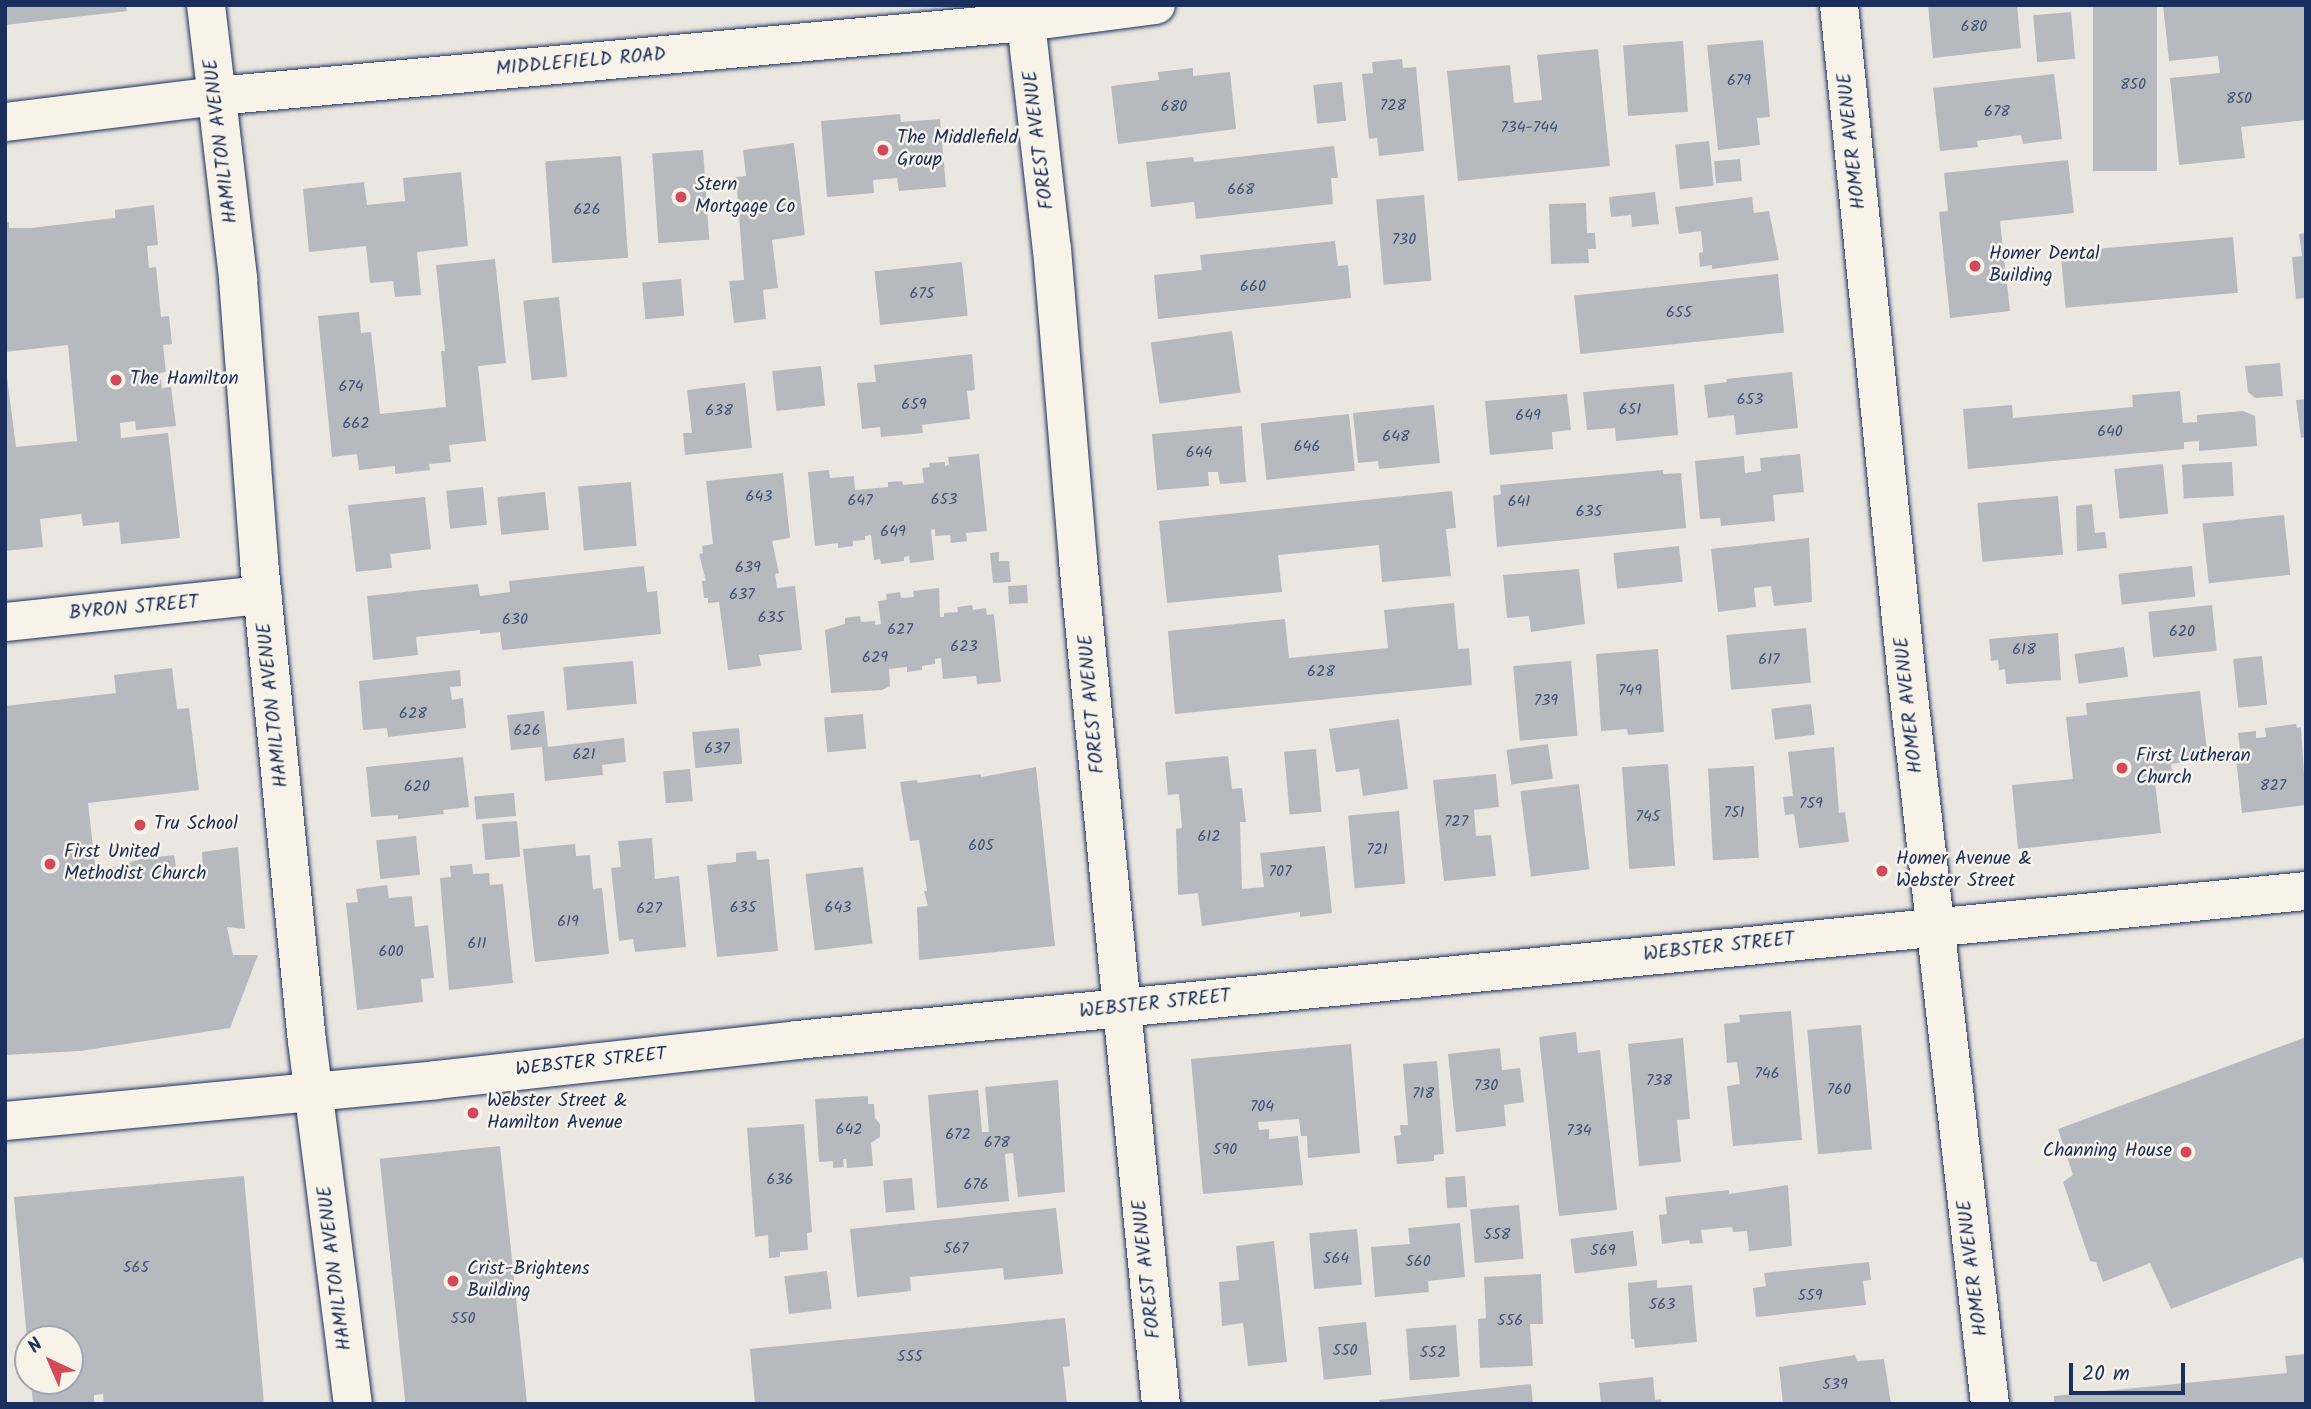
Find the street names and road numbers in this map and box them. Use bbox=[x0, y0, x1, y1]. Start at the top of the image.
street label: MIDDLEFIELD ROAD bbox=[495, 44, 667, 82]
street label: HAMILTON AVENUE bbox=[201, 57, 243, 225]
street label: FOREST AVENUE bbox=[1020, 69, 1060, 211]
street label: HOMER AVENUE bbox=[1834, 72, 1872, 210]
street label: BYRON STREET bbox=[68, 592, 200, 626]
street label: HAMILTON AVENUE bbox=[254, 621, 294, 789]
street label: FOREST AVENUE bbox=[1076, 633, 1110, 775]
street label: HOMER AVENUE bbox=[1891, 636, 1929, 774]
street label: WEBSTER STREET bbox=[1642, 929, 1796, 967]
street label: WEBSTER STREET bbox=[1078, 986, 1232, 1024]
street label: WEBSTER STREET bbox=[514, 1044, 668, 1082]
street label: HAMILTON AVENUE bbox=[315, 1184, 357, 1352]
street label: FOREST AVENUE bbox=[1129, 1198, 1167, 1340]
street label: HOMER AVENUE bbox=[1954, 1198, 1994, 1338]

